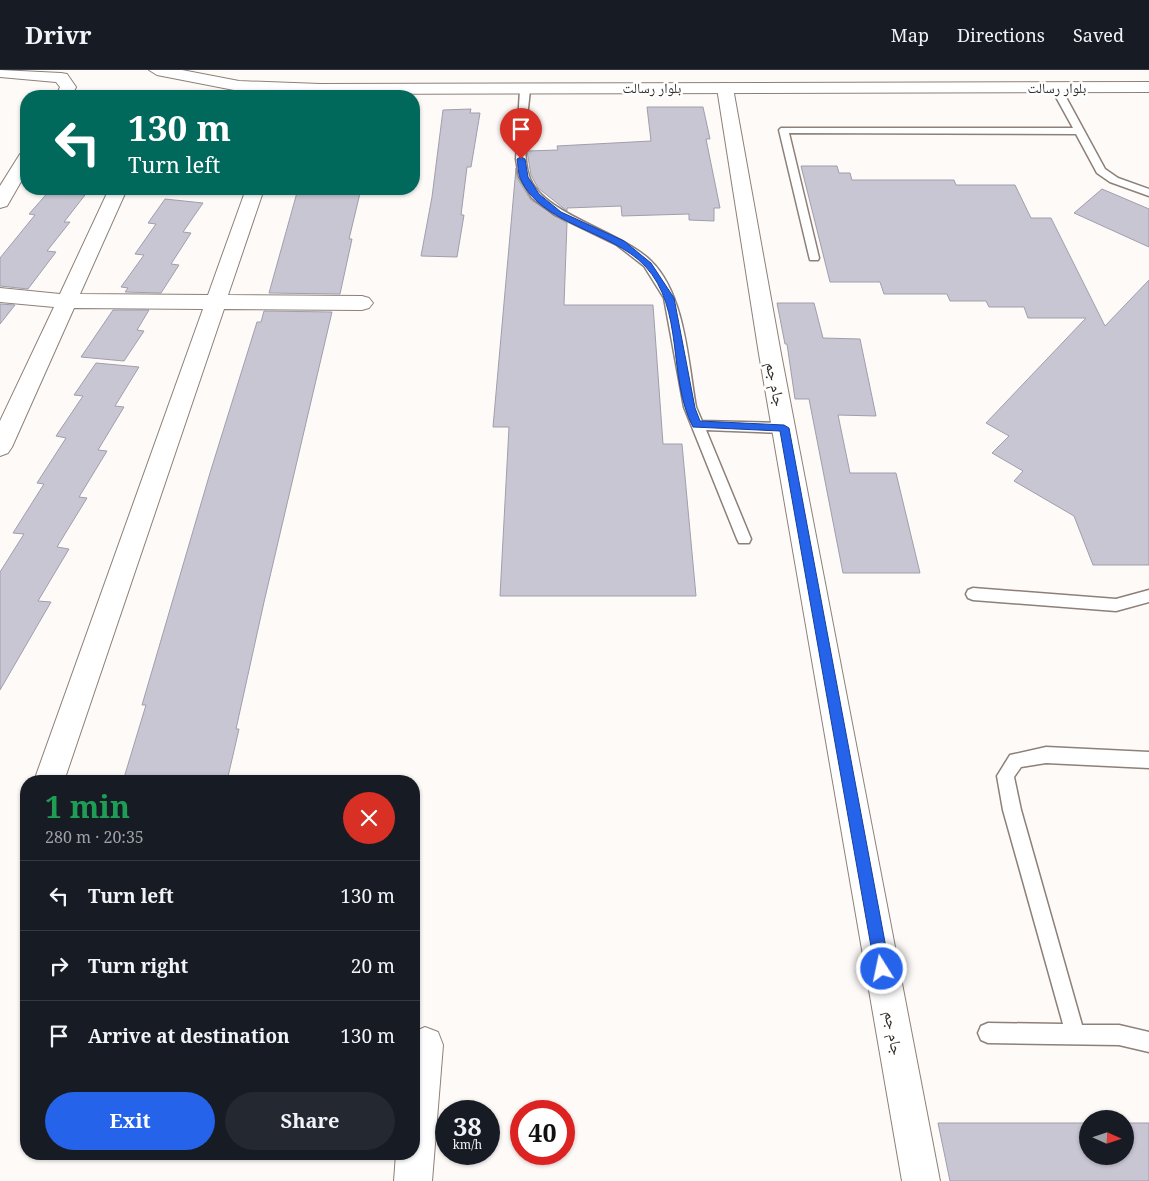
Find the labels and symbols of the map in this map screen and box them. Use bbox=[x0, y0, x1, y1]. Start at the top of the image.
street label: بلوار رسالت bbox=[623, 78, 682, 97]
street label: بلوار رسالت bbox=[1028, 78, 1087, 97]
pin bbox=[500, 108, 542, 159]
street label: جام جم bbox=[761, 360, 791, 408]
position arrow bbox=[855, 942, 907, 994]
street label: جام جم bbox=[879, 1009, 909, 1057]
speed limit sign: 40 bbox=[510, 1100, 575, 1165]
north arrow bbox=[1079, 1110, 1134, 1165]

